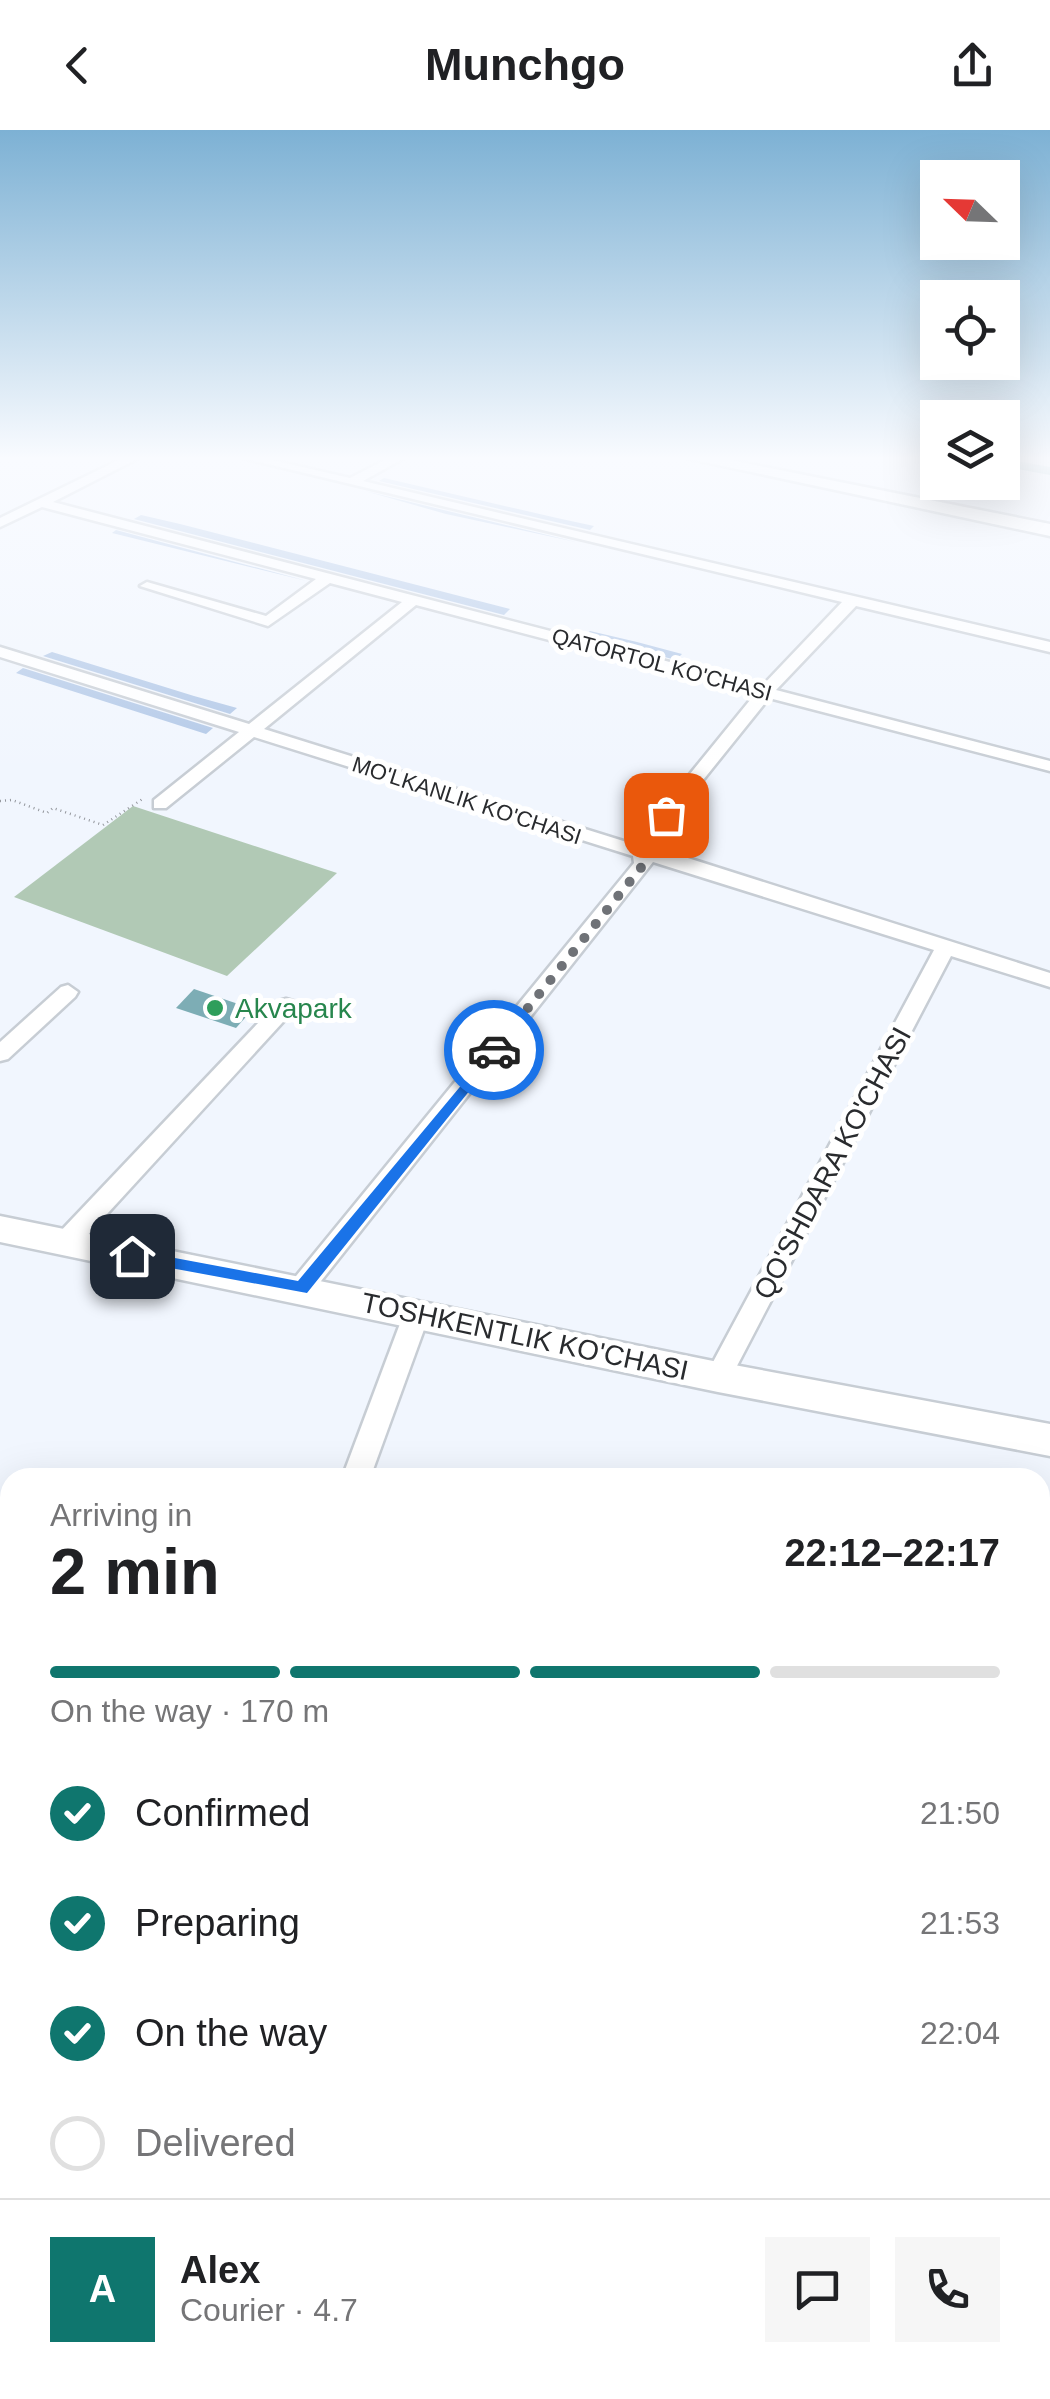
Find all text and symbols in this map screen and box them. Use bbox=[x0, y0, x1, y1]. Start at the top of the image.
icon: back bbox=[50, 38, 105, 93]
icon: share bbox=[945, 38, 1000, 93]
text: Munchgo bbox=[425, 39, 625, 90]
north arrow bbox=[920, 160, 1020, 260]
map controls bbox=[920, 160, 1020, 500]
button: locate bbox=[920, 280, 1020, 380]
button: layers bbox=[920, 400, 1020, 500]
street label: QATORTOL KO'CHASI bbox=[549, 623, 775, 706]
street label: MO'LKANLIK KO'CHASI bbox=[349, 752, 585, 849]
pin bbox=[624, 773, 709, 858]
icon: bag bbox=[639, 788, 694, 843]
place label: Akvapark bbox=[235, 993, 353, 1024]
marker: Akvapark bbox=[204, 997, 226, 1019]
courier bbox=[444, 1000, 544, 1100]
street label: QO'SHDARA KO'CHASI bbox=[748, 1022, 917, 1304]
icon: car bbox=[467, 1023, 522, 1078]
pin bbox=[90, 1214, 175, 1299]
icon: home bbox=[105, 1229, 160, 1284]
street label: TOSHKENTLIK KO'CHASI bbox=[359, 1287, 691, 1386]
text: Arriving in bbox=[50, 1497, 192, 1533]
text: 22:12–22:17 bbox=[784, 1532, 1000, 1574]
text: 2 min bbox=[50, 1535, 220, 1608]
text: On the way · 170 m bbox=[50, 1693, 329, 1729]
icon: check bbox=[50, 1786, 105, 1841]
text: Confirmed bbox=[135, 1792, 310, 1834]
text: 21:50 bbox=[920, 1795, 1000, 1831]
icon: check bbox=[50, 1896, 105, 1951]
text: Preparing bbox=[135, 1902, 300, 1944]
text: 21:53 bbox=[920, 1905, 1000, 1941]
icon: check bbox=[50, 2006, 105, 2061]
text: On the way bbox=[135, 2012, 327, 2054]
text: 22:04 bbox=[920, 2015, 1000, 2051]
text: Delivered bbox=[135, 2122, 296, 2164]
button: chat bbox=[765, 2237, 870, 2342]
button: phone bbox=[895, 2237, 1000, 2342]
text: Alex bbox=[180, 2249, 260, 2291]
text: A bbox=[89, 2268, 116, 2310]
text: Courier · 4.7 bbox=[180, 2292, 358, 2328]

